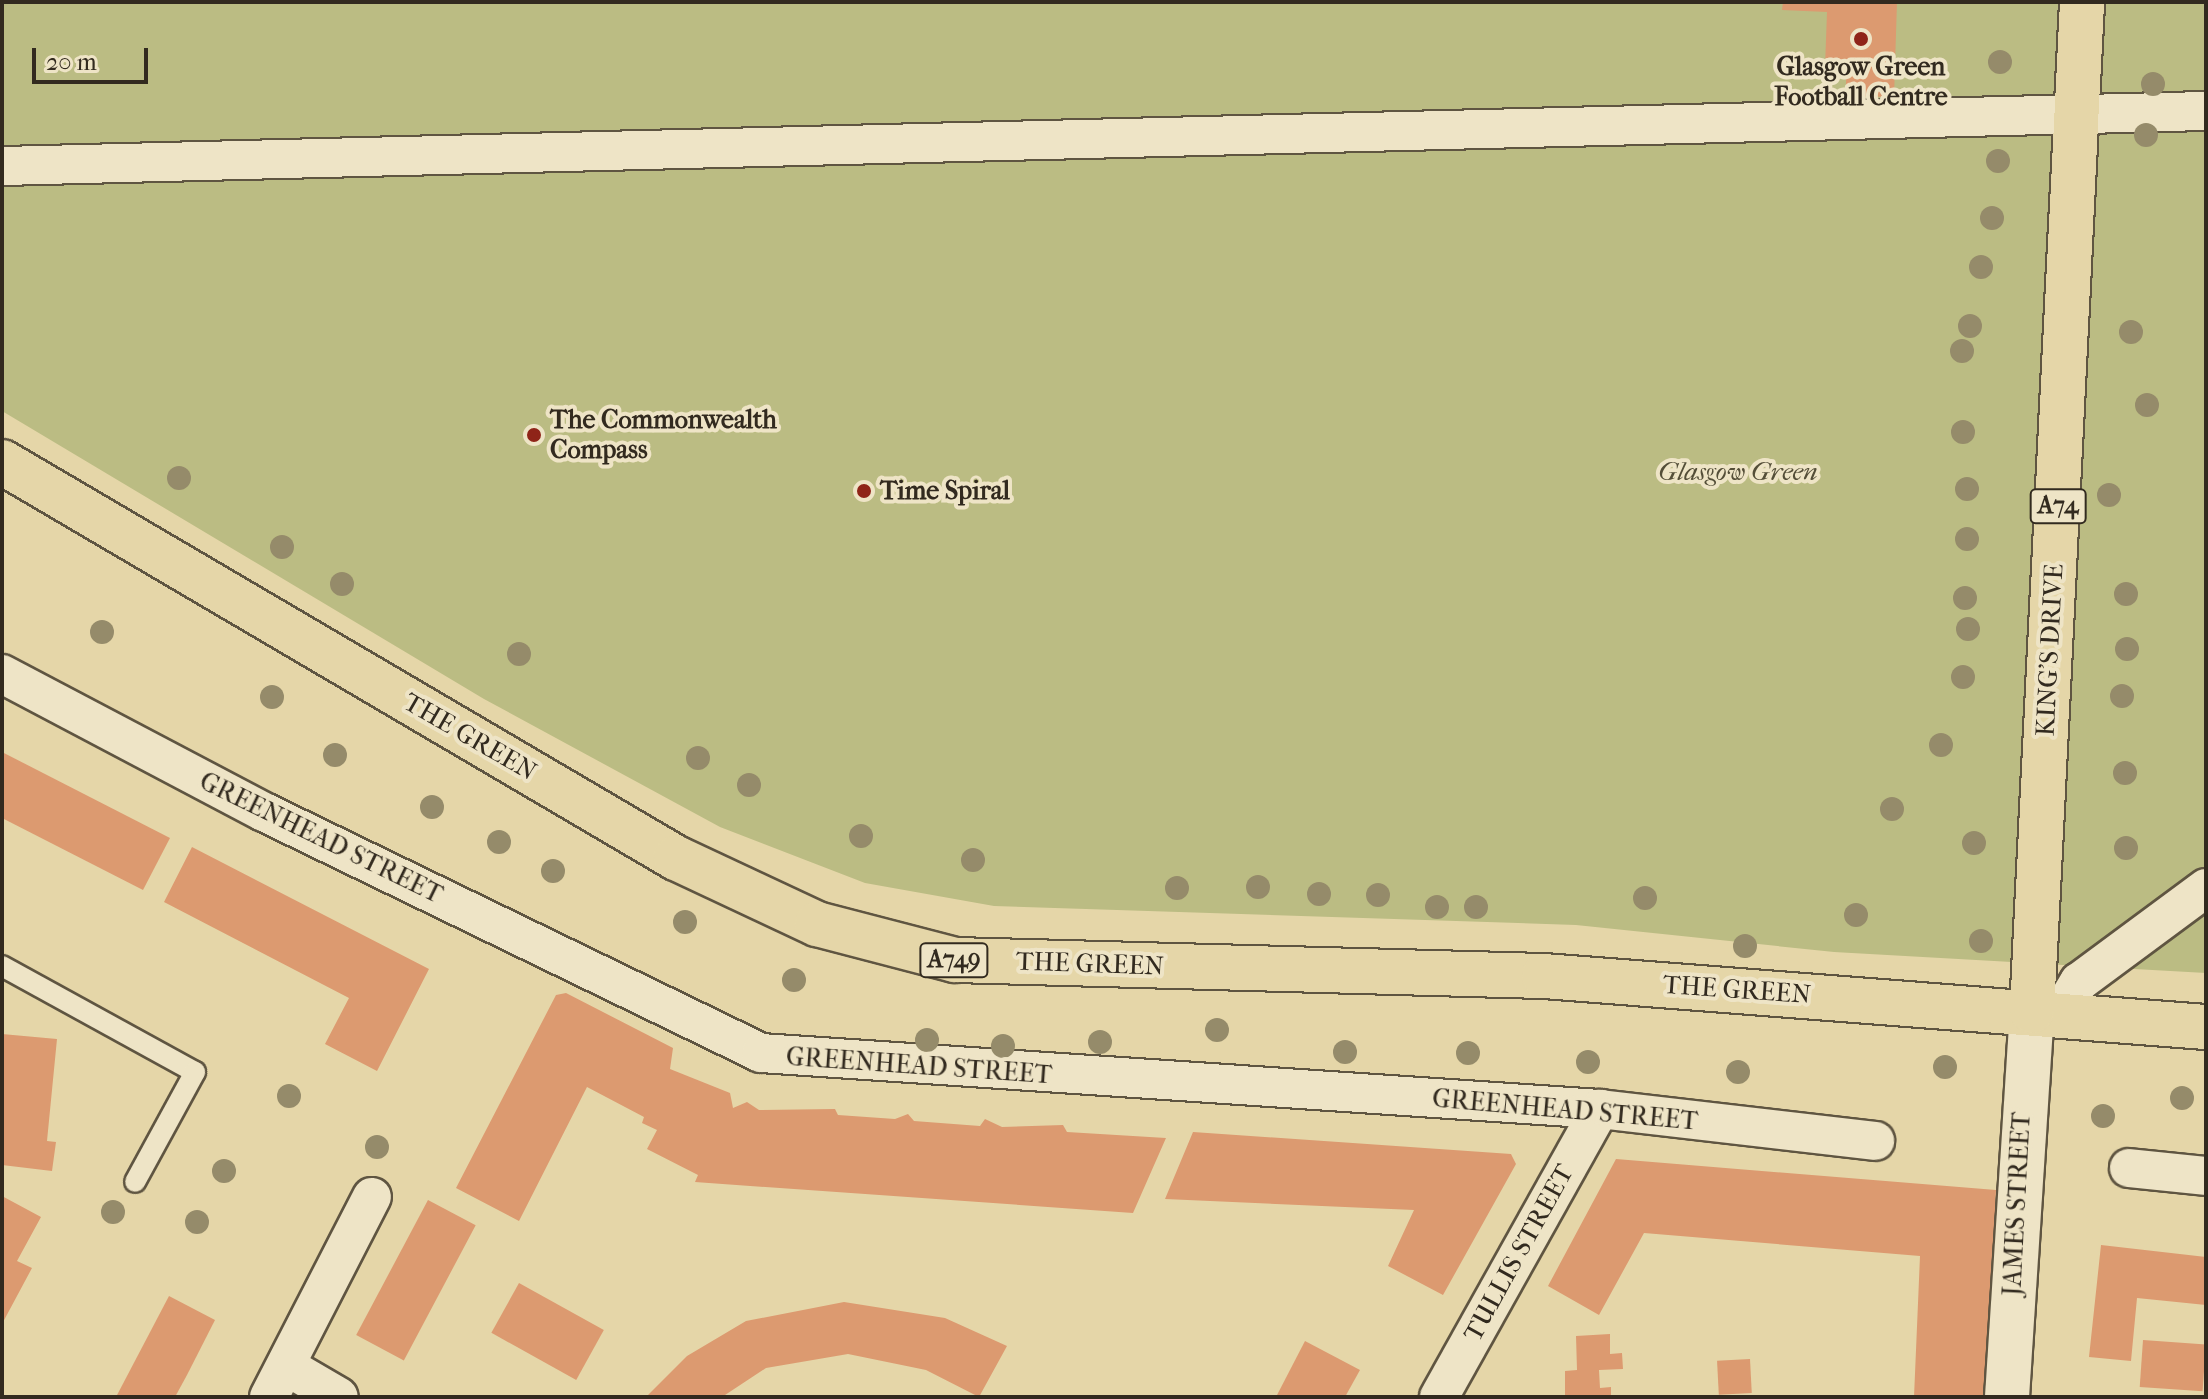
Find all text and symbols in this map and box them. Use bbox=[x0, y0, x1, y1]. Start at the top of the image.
marker: Glasgow Green Football Centre bbox=[1852, 30, 1870, 48]
scale bar bbox=[36, 32, 152, 82]
text: 20 m bbox=[46, 48, 97, 76]
place label: Glasgow Green Football Centre bbox=[1774, 51, 1948, 112]
place label: The Commonwealth Compass bbox=[550, 404, 777, 466]
marker: The Commonwealth Compass bbox=[525, 426, 543, 444]
park label: Glasgow Green bbox=[1658, 456, 1818, 488]
place label: Time Spiral bbox=[880, 475, 1010, 507]
marker: Time Spiral bbox=[855, 482, 873, 500]
road number: A74 bbox=[2028, 486, 2088, 526]
street label: KING'S DRIVE bbox=[2030, 563, 2070, 737]
street label: THE GREEN bbox=[398, 686, 542, 788]
street label: GREENHEAD STREET bbox=[194, 766, 448, 910]
road number: A749 bbox=[918, 940, 990, 980]
street label: THE GREEN bbox=[1015, 946, 1165, 982]
street label: THE GREEN bbox=[1662, 969, 1812, 1011]
street label: GREENHEAD STREET bbox=[785, 1041, 1053, 1091]
street label: GREENHEAD STREET bbox=[1431, 1083, 1699, 1137]
street label: JAMES STREET bbox=[1997, 1111, 2037, 1297]
street label: TULLIS STREET bbox=[1458, 1159, 1580, 1347]

